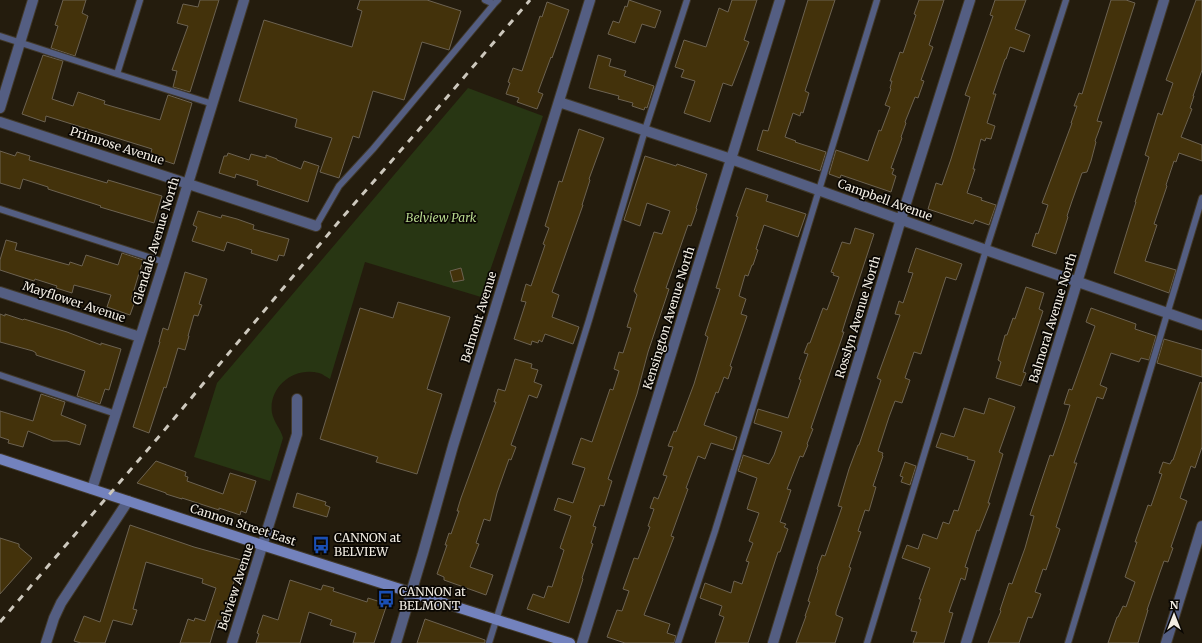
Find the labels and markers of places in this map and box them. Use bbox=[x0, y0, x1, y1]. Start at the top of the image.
place label: CANNON at BELVIEW bbox=[334, 530, 401, 559]
bus stop icon: CANNON at BELVIEW bbox=[311, 535, 331, 555]
place label: CANNON at BELMONT bbox=[399, 584, 466, 613]
bus stop icon: CANNON at BELMONT bbox=[376, 589, 396, 609]

